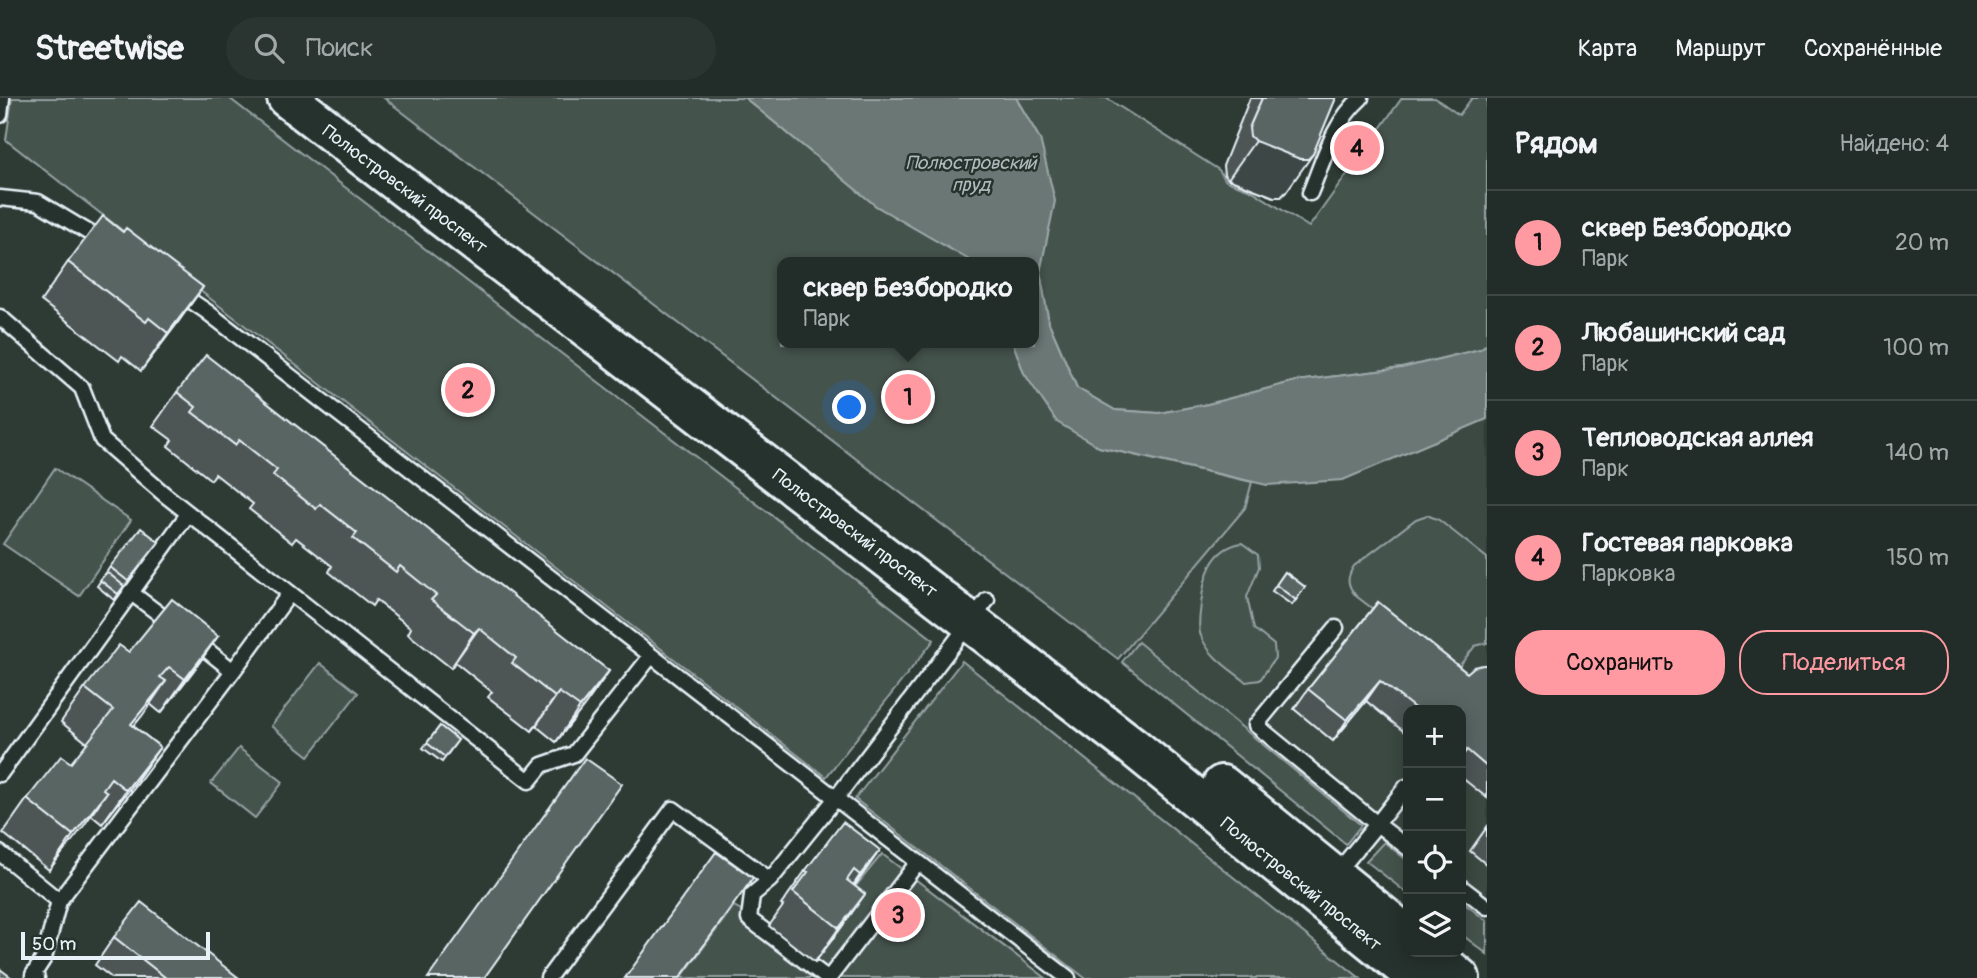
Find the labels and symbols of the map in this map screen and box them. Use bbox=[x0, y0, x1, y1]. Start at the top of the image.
street label: Полюстровский проспект bbox=[318, 120, 492, 259]
pin: 4 bbox=[1334, 122, 1380, 174]
water label: Полюстровский пруд bbox=[906, 151, 1038, 197]
pin: 2 bbox=[445, 364, 491, 416]
pin: 1 bbox=[885, 371, 931, 423]
your location bbox=[832, 390, 866, 424]
street label: Полюстровский проспект bbox=[768, 464, 942, 603]
street label: Полюстровский проспект bbox=[1216, 812, 1386, 956]
pin: 3 bbox=[875, 889, 921, 941]
scale bar bbox=[21, 929, 210, 961]

